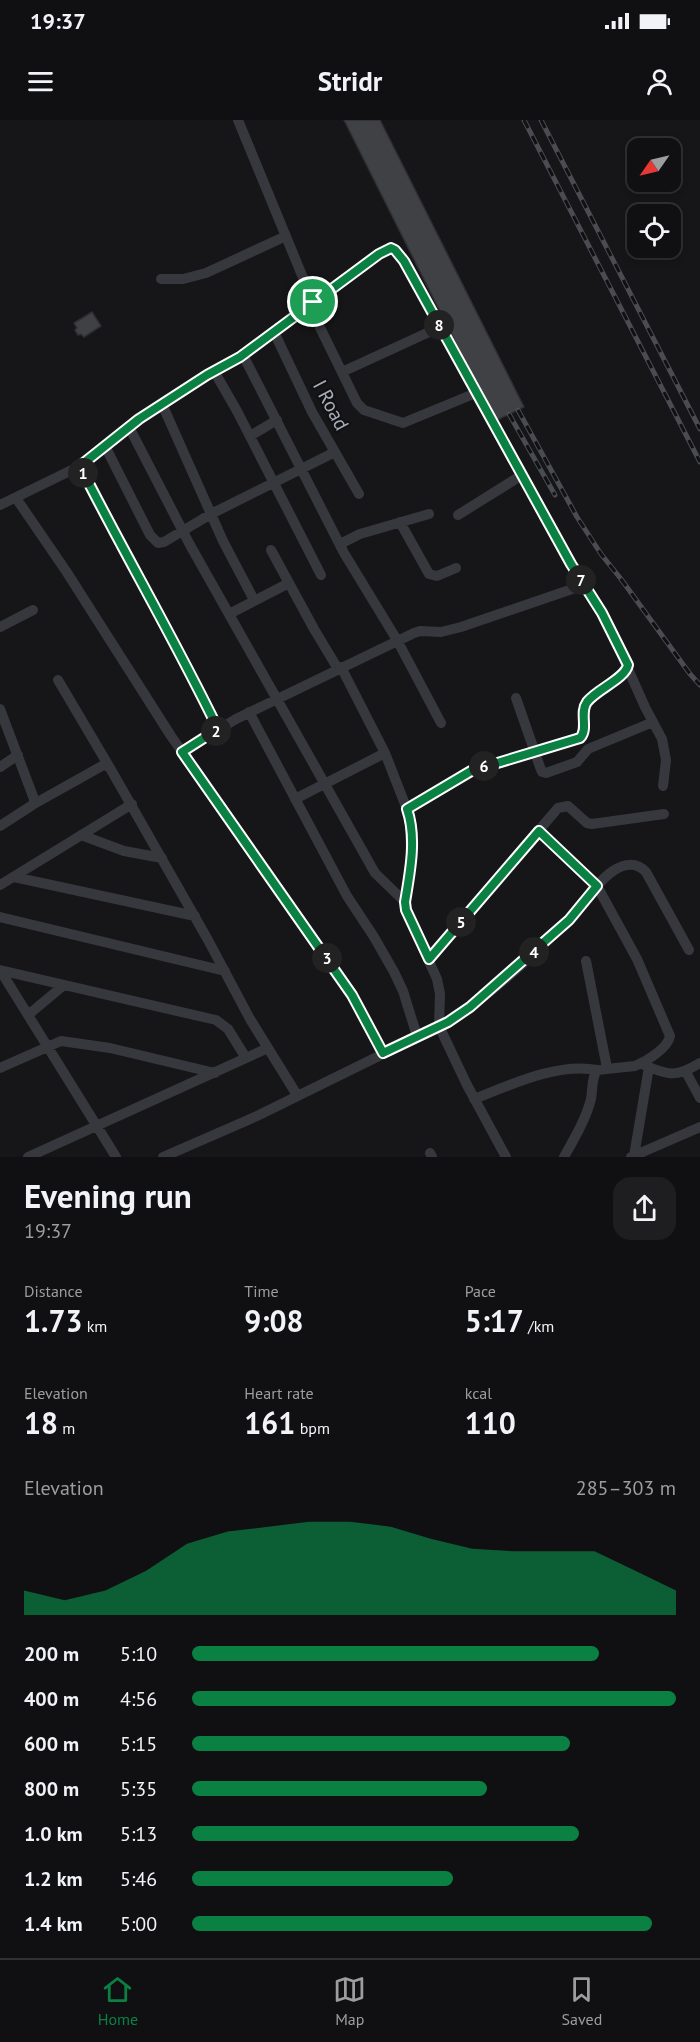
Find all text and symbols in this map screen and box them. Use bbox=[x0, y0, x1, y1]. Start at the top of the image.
text: 19:37 bbox=[30, 7, 86, 35]
text: Stridr bbox=[318, 64, 382, 98]
icon: menu bbox=[24, 65, 57, 98]
icon: person bbox=[643, 65, 676, 98]
north arrow bbox=[627, 138, 681, 192]
map controls bbox=[627, 138, 681, 258]
button: locate bbox=[627, 204, 681, 258]
pin bbox=[287, 276, 338, 327]
icon: arrive bbox=[296, 285, 329, 318]
pin: 8 bbox=[424, 310, 454, 340]
text: 8 bbox=[434, 315, 444, 335]
street label: I Road bbox=[307, 375, 355, 435]
pin: 1 bbox=[68, 458, 98, 488]
text: 1 bbox=[78, 463, 88, 483]
pin: 7 bbox=[566, 565, 596, 595]
text: 7 bbox=[576, 570, 586, 590]
pin: 2 bbox=[201, 716, 231, 746]
text: 2 bbox=[211, 721, 221, 741]
pin: 6 bbox=[469, 751, 499, 781]
text: 6 bbox=[479, 756, 489, 776]
pin: 5 bbox=[446, 907, 476, 937]
text: 5 bbox=[456, 912, 466, 932]
pin: 4 bbox=[519, 937, 549, 967]
text: 4 bbox=[529, 942, 539, 962]
pin: 3 bbox=[312, 943, 342, 973]
text: 3 bbox=[322, 948, 332, 968]
text: Evening run bbox=[24, 1174, 192, 1217]
button: share bbox=[613, 1177, 676, 1240]
text: 19:37 bbox=[24, 1218, 72, 1244]
text: Distance bbox=[24, 1281, 83, 1301]
text: Time bbox=[244, 1281, 279, 1301]
text: Pace bbox=[465, 1281, 496, 1301]
text: 1.73 bbox=[24, 1301, 82, 1340]
text: 9:08 bbox=[244, 1301, 303, 1340]
text: 5:17 bbox=[465, 1301, 524, 1340]
text: km bbox=[82, 1316, 107, 1336]
text: /km bbox=[524, 1316, 554, 1336]
text: Elevation bbox=[24, 1383, 88, 1403]
text: Heart rate bbox=[244, 1383, 314, 1403]
text: kcal bbox=[465, 1383, 492, 1403]
text: 18 bbox=[24, 1403, 58, 1442]
text: 161 bbox=[244, 1403, 295, 1442]
text: 110 bbox=[465, 1403, 516, 1442]
text: m bbox=[58, 1418, 75, 1438]
text: bpm bbox=[295, 1418, 330, 1438]
text: Elevation bbox=[24, 1475, 104, 1501]
text: 285–303 m bbox=[576, 1475, 676, 1501]
text: 200 m bbox=[24, 1641, 79, 1667]
text: 5:10 bbox=[120, 1641, 157, 1667]
text: 400 m bbox=[24, 1686, 79, 1712]
text: 4:56 bbox=[120, 1686, 157, 1712]
text: 600 m bbox=[24, 1731, 79, 1757]
text: 5:15 bbox=[120, 1731, 157, 1757]
text: 800 m bbox=[24, 1776, 79, 1802]
text: 5:35 bbox=[120, 1776, 157, 1802]
text: 1.0 km bbox=[24, 1821, 83, 1847]
text: 5:13 bbox=[120, 1821, 157, 1847]
text: 1.2 km bbox=[24, 1866, 83, 1892]
text: 5:46 bbox=[120, 1866, 157, 1892]
text: 1.4 km bbox=[24, 1911, 83, 1937]
text: 5:00 bbox=[120, 1911, 157, 1937]
tab: Home bbox=[98, 1973, 138, 2029]
tab: Map bbox=[333, 1973, 366, 2029]
tab: Saved bbox=[562, 1973, 602, 2029]

